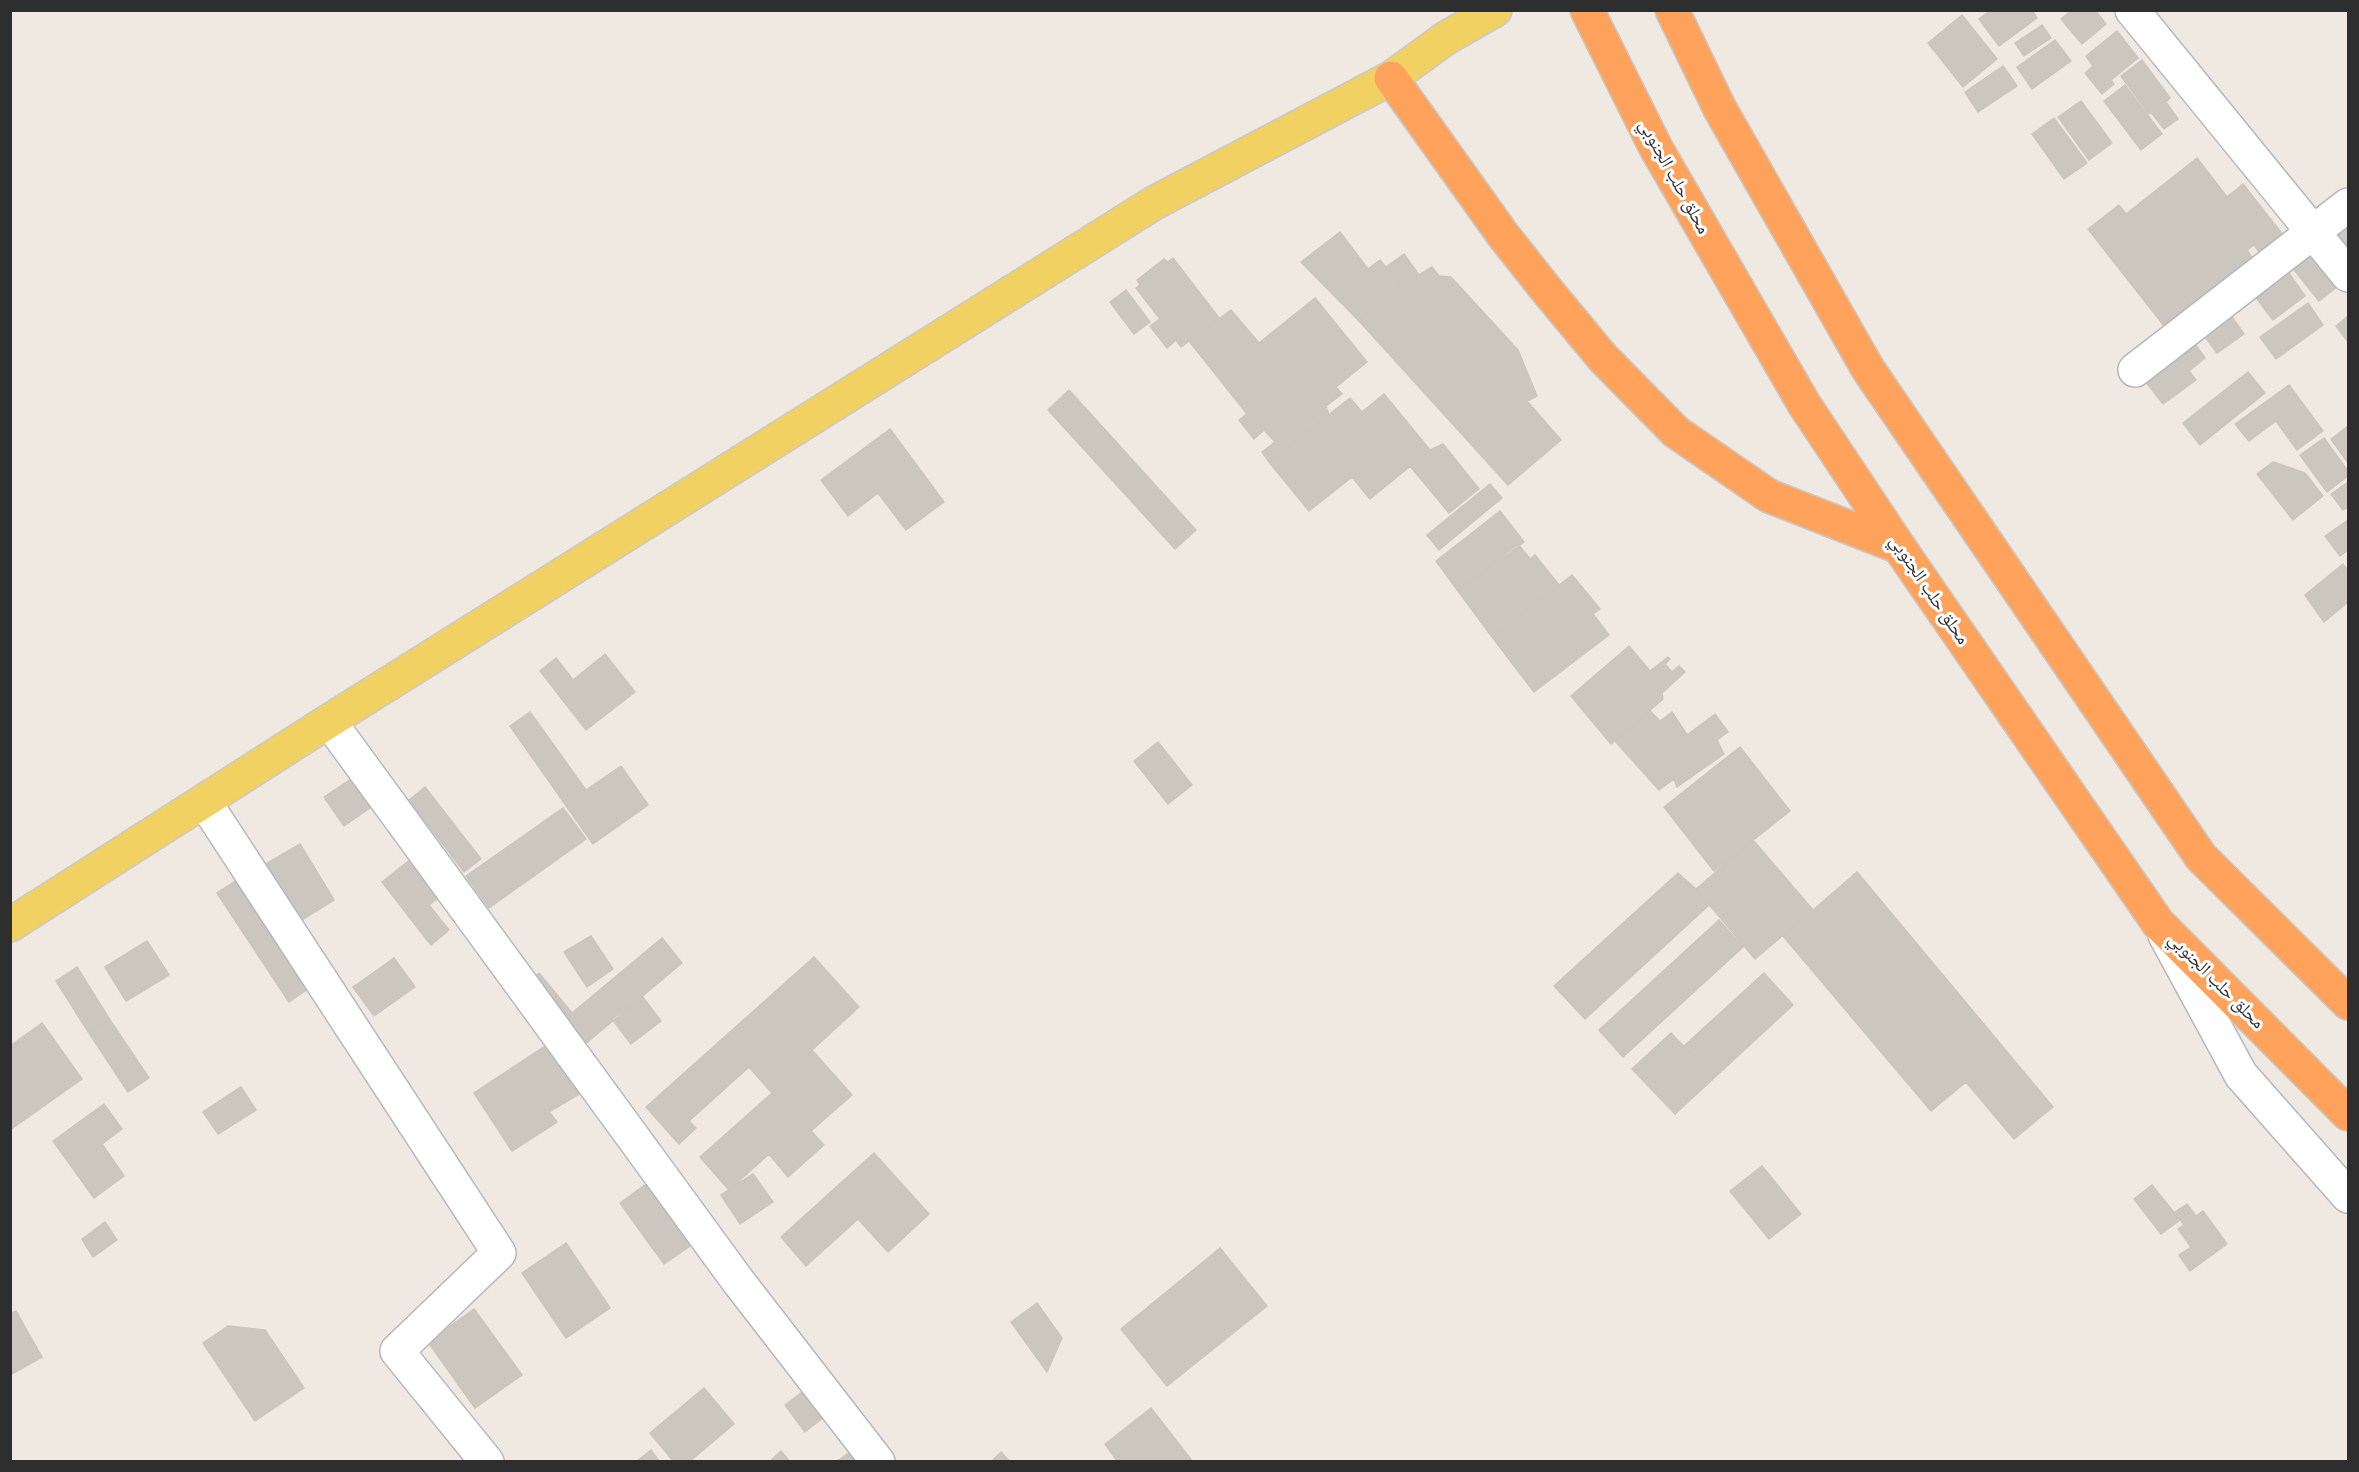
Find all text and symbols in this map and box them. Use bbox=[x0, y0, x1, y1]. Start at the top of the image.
street label: محلق حلب الجنوبي bbox=[1634, 116, 1714, 238]
street label: محلق حلب الجنوبي bbox=[1884, 531, 1974, 649]
street label: محلق حلب الجنوبي bbox=[2163, 928, 2269, 1034]

